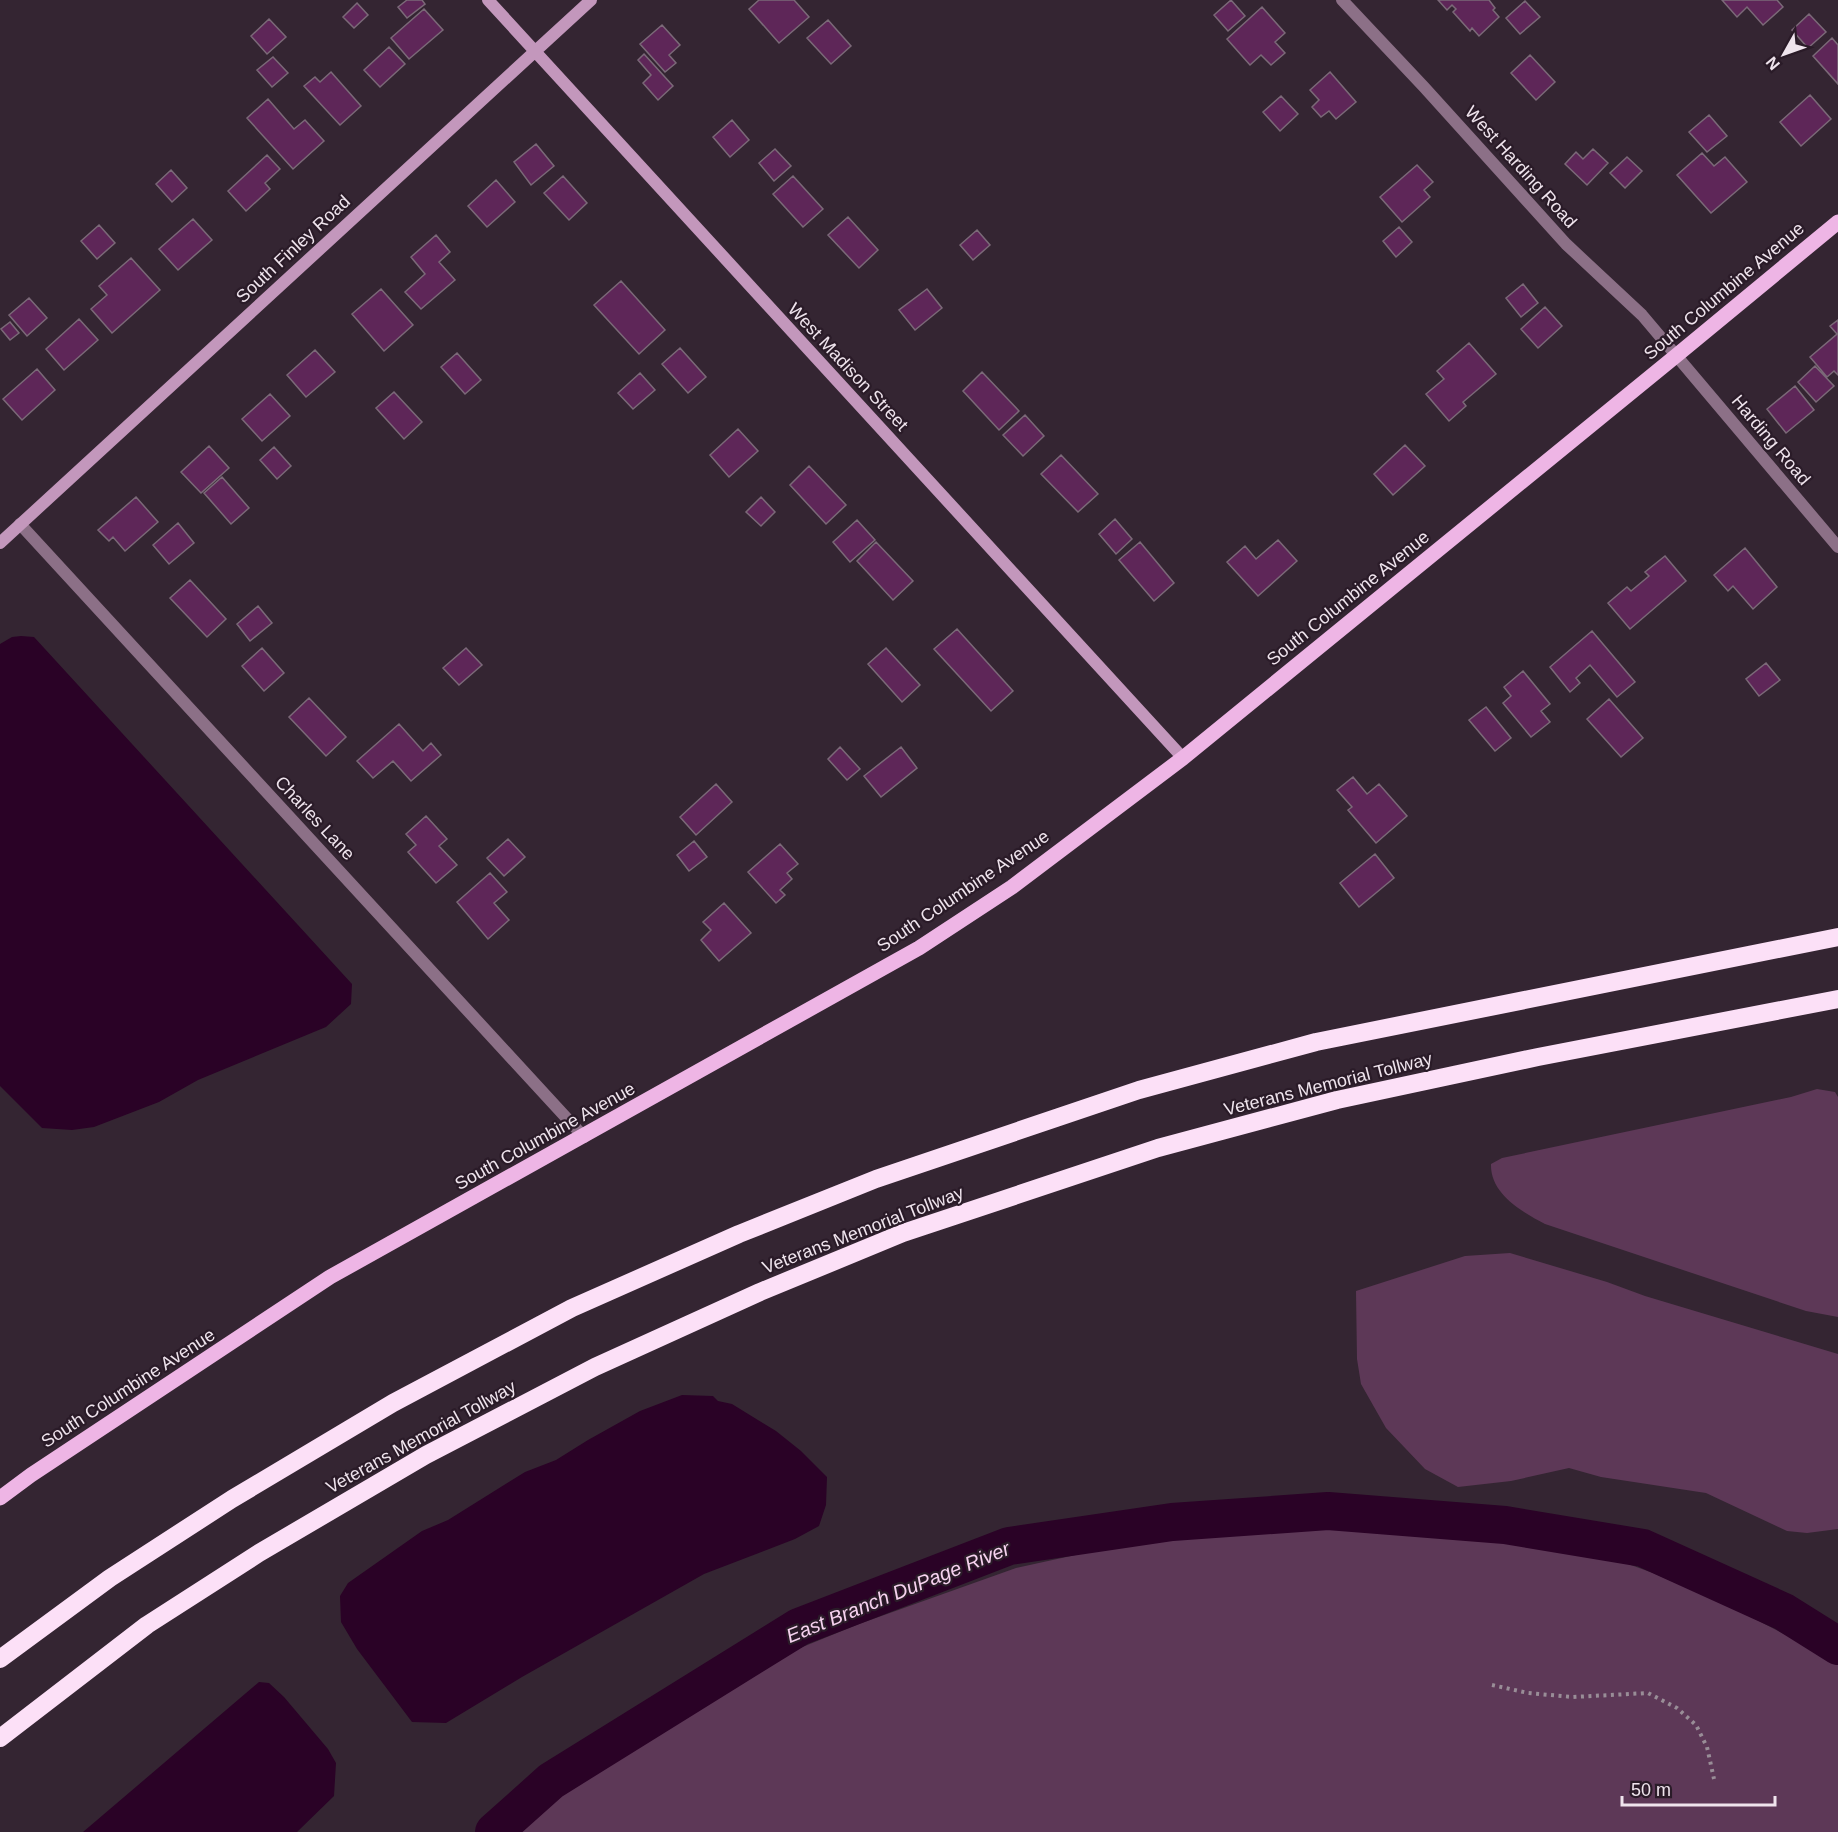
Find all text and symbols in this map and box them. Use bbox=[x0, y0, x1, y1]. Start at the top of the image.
north arrow bbox=[1754, 24, 1814, 84]
text: N bbox=[1763, 53, 1783, 73]
street label: West Harding Road bbox=[1461, 102, 1581, 232]
street label: South Finley Road bbox=[232, 191, 354, 307]
street label: South Columbine Avenue bbox=[1640, 218, 1808, 364]
street label: West Madison Street bbox=[784, 299, 912, 435]
street label: Harding Road bbox=[1728, 391, 1814, 489]
street label: South Columbine Avenue bbox=[1263, 526, 1433, 670]
street label: Charles Lane bbox=[271, 772, 359, 864]
street label: South Columbine Avenue bbox=[873, 826, 1053, 956]
street label: Veterans Memorial Tollway bbox=[1222, 1048, 1434, 1120]
street label: South Columbine Avenue bbox=[451, 1078, 639, 1194]
street label: Veterans Memorial Tollway bbox=[760, 1182, 966, 1278]
street label: South Columbine Avenue bbox=[38, 1324, 218, 1452]
street label: Veterans Memorial Tollway bbox=[323, 1376, 519, 1498]
water label: East Branch DuPage River bbox=[783, 1537, 1014, 1647]
scale bar bbox=[1622, 1769, 1775, 1807]
text: 50 m bbox=[1631, 1780, 1671, 1800]

